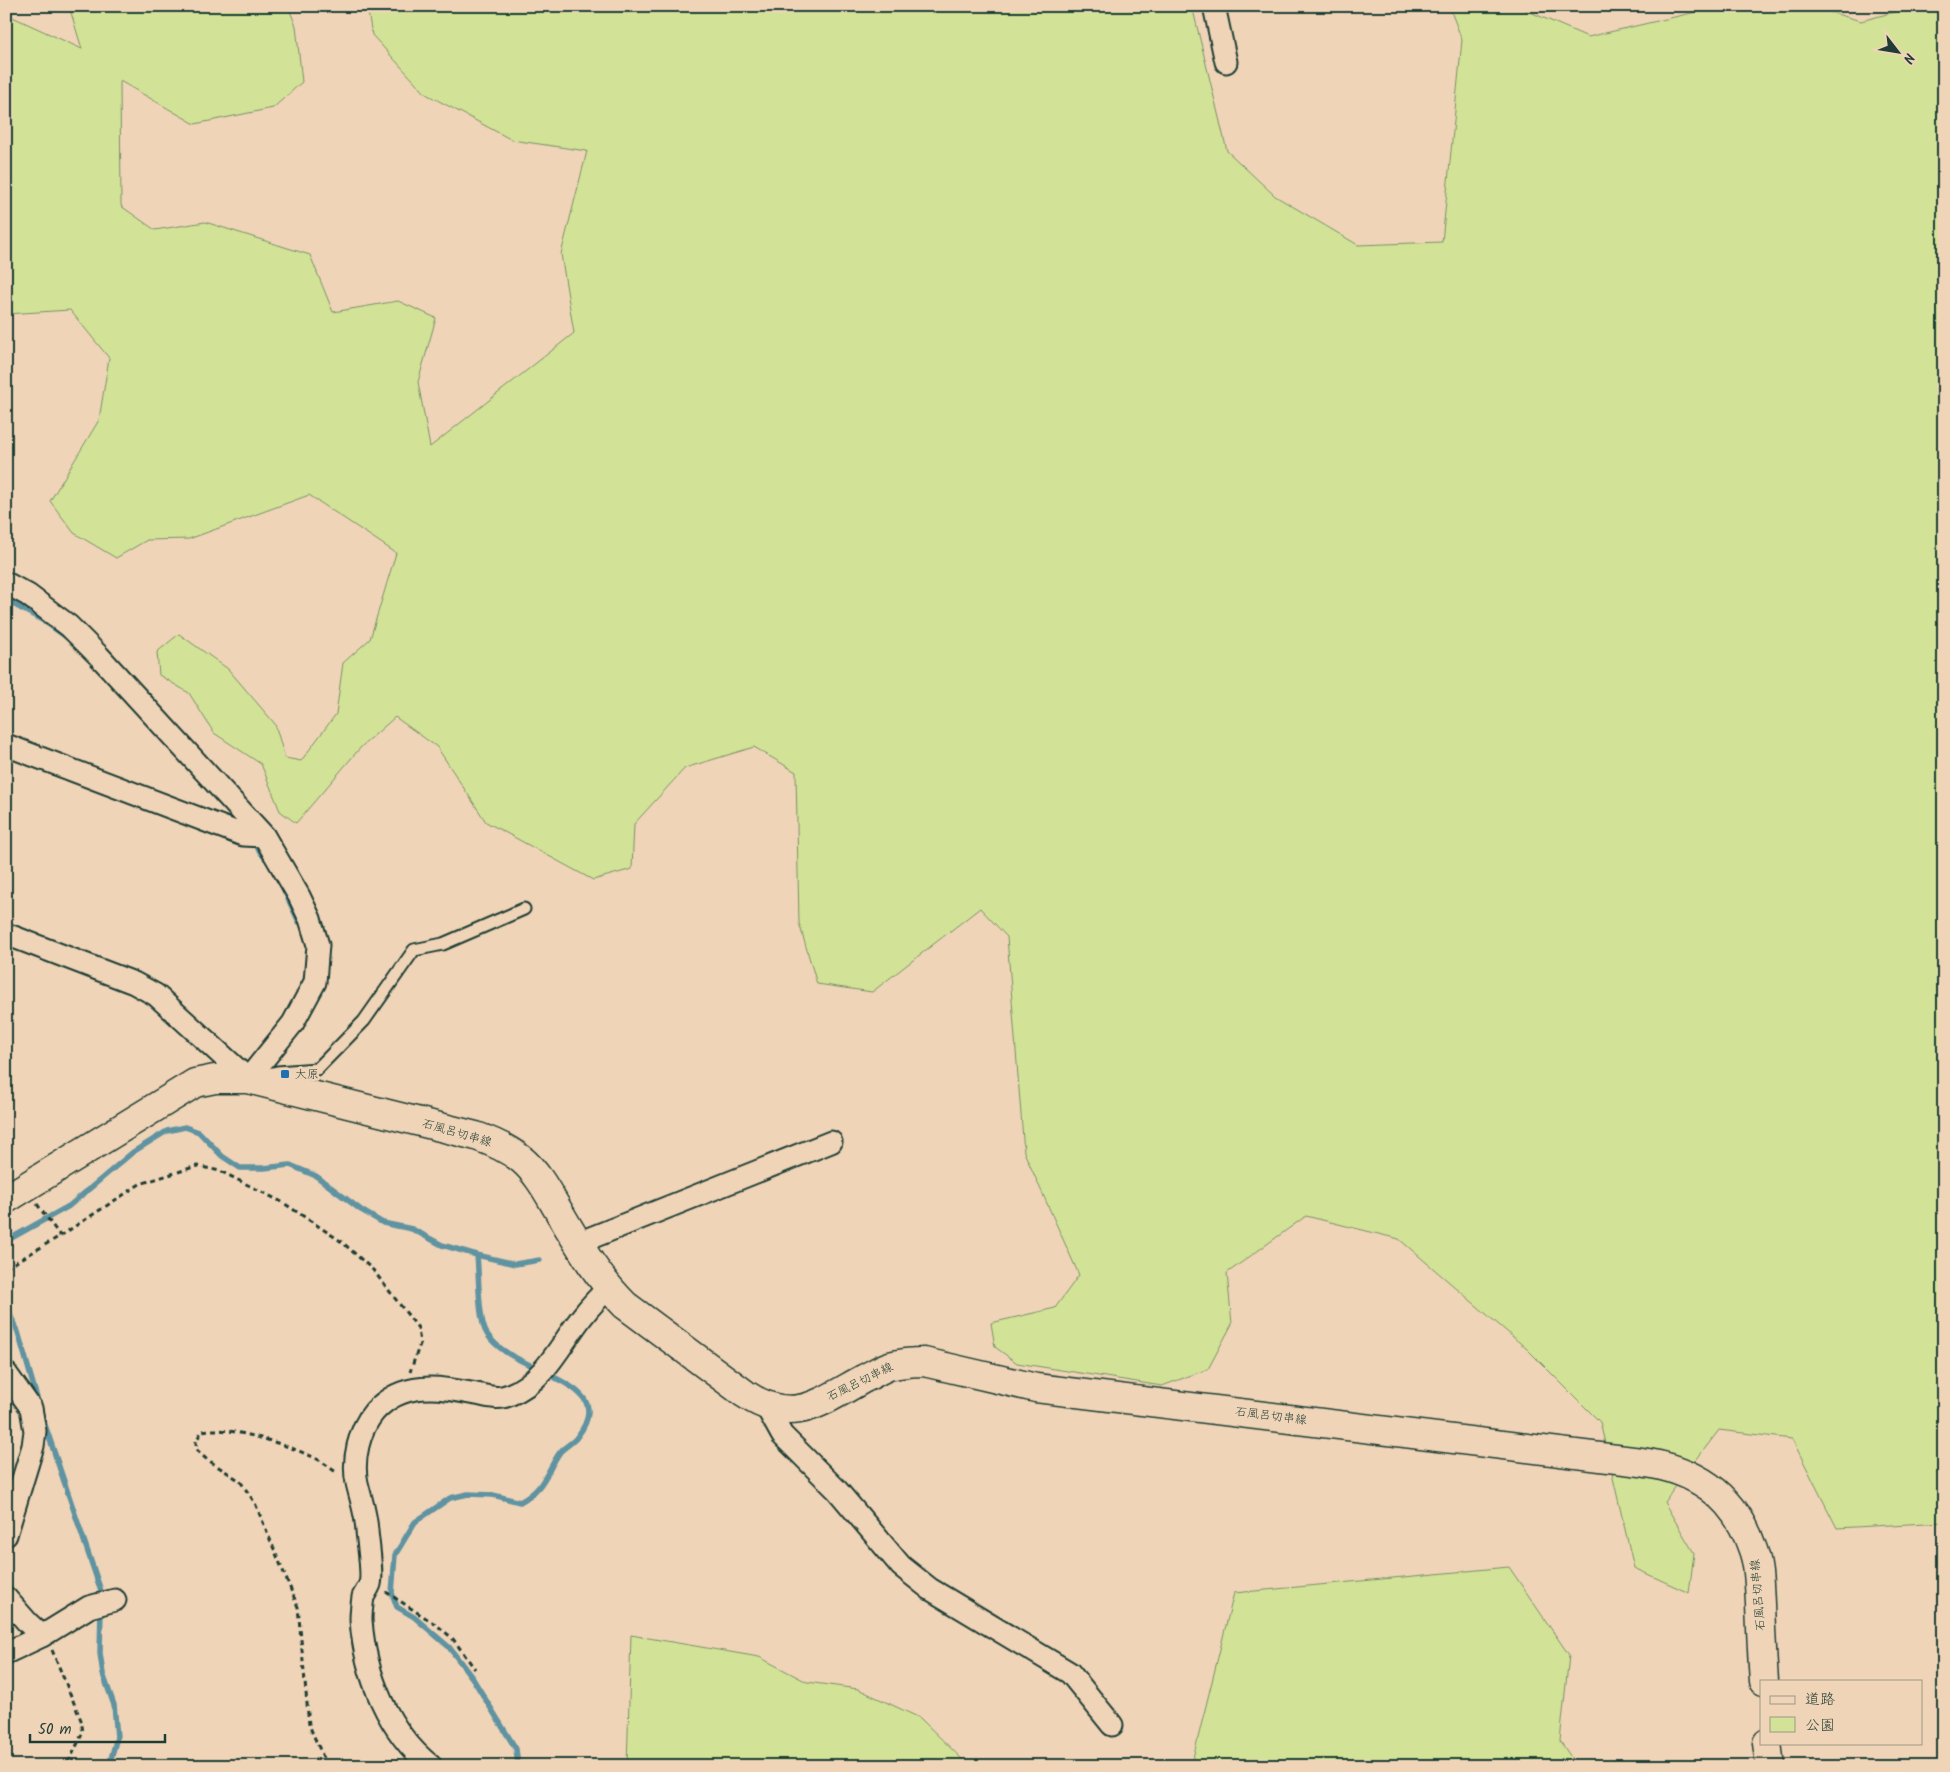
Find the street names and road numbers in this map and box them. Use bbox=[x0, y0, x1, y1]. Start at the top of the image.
street label: 石風呂切串線 bbox=[420, 1114, 494, 1152]
street label: 石風呂切串線 bbox=[823, 1358, 897, 1406]
street label: 石風呂切串線 bbox=[1234, 1402, 1308, 1430]
street label: 石風呂切串線 bbox=[1745, 1558, 1771, 1632]

